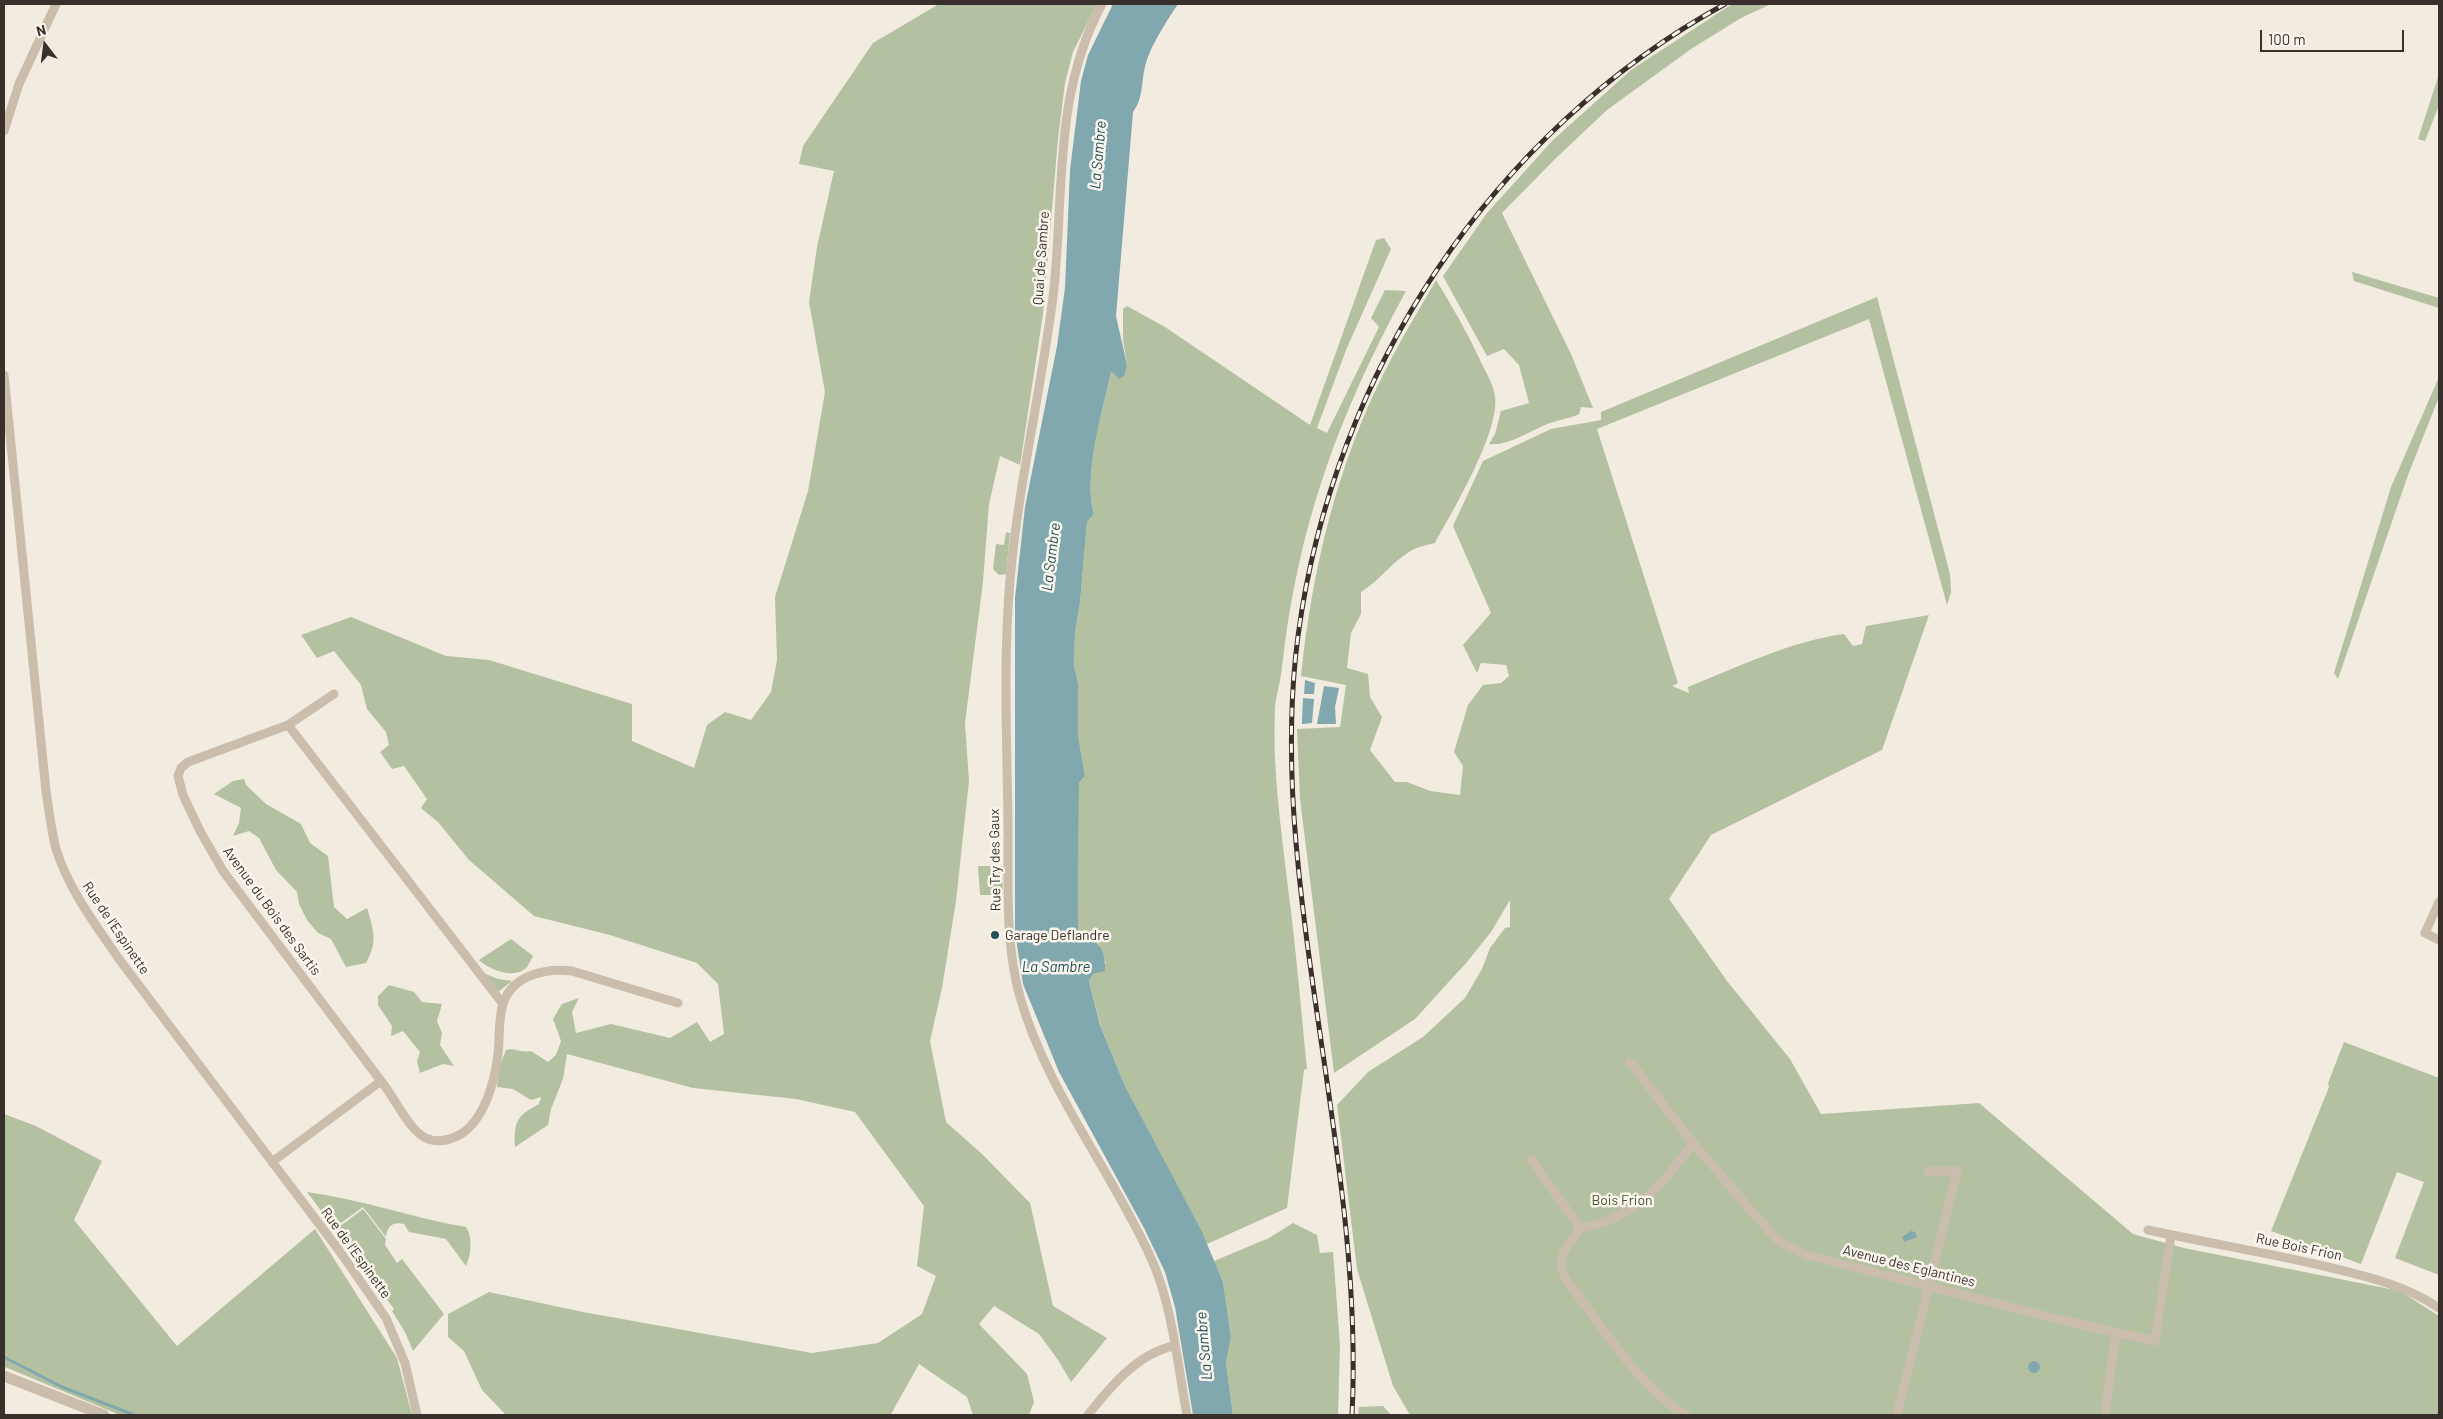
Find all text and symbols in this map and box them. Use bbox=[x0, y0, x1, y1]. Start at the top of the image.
north arrow bbox=[20, 20, 70, 70]
scale bar bbox=[2263, 20, 2407, 52]
text: N bbox=[34, 21, 48, 39]
text: 100 m bbox=[2268, 30, 2306, 48]
water label: La Sambre bbox=[1086, 120, 1110, 190]
street label: Quai de Sambre bbox=[1029, 211, 1053, 305]
water label: La Sambre bbox=[1038, 522, 1064, 592]
street label: Rue Try des Gaux bbox=[986, 809, 1004, 911]
street label: Avenue du Bois des Sartis bbox=[220, 843, 324, 979]
street label: Rue de l'Espinette bbox=[79, 879, 153, 977]
place label: Garage Deflandre bbox=[1005, 927, 1110, 943]
marker: Garage Deflandre bbox=[989, 929, 1001, 941]
water label: La Sambre bbox=[1022, 958, 1090, 976]
park label: Bois Frion bbox=[1591, 1192, 1653, 1208]
street label: Rue de l'Espinette bbox=[317, 1204, 395, 1302]
street label: Rue Bois Frion bbox=[2254, 1230, 2344, 1264]
street label: Avenue des Eglantines bbox=[1841, 1241, 1977, 1291]
water label: La Sambre bbox=[1192, 1311, 1216, 1381]

